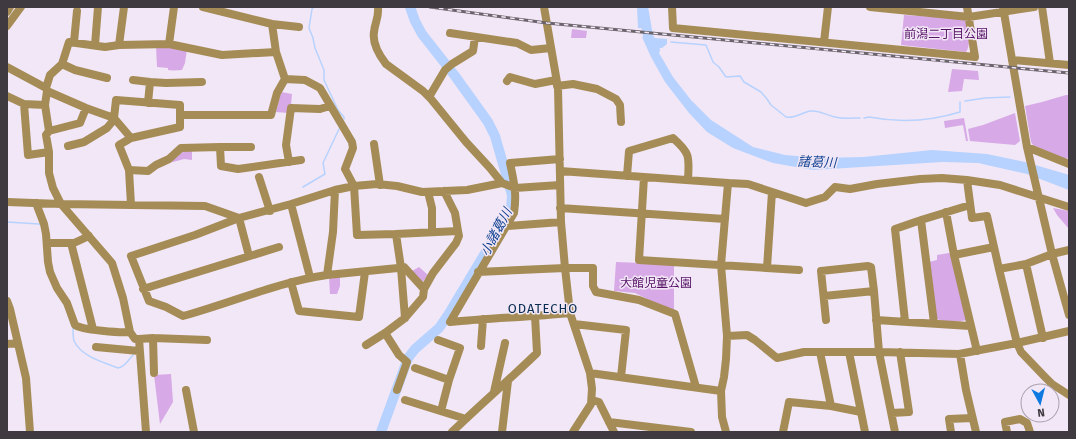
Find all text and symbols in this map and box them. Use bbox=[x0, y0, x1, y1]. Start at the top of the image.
park label: 前潟二丁目公園 bbox=[904, 27, 988, 41]
water label: 諸葛川 bbox=[797, 154, 839, 170]
water label: 小諸葛川 bbox=[477, 204, 516, 258]
park label: 大館児童公園 bbox=[620, 276, 692, 290]
district label: ODATECHO bbox=[508, 301, 578, 316]
north arrow bbox=[1020, 383, 1060, 423]
text: N bbox=[1037, 406, 1046, 419]

